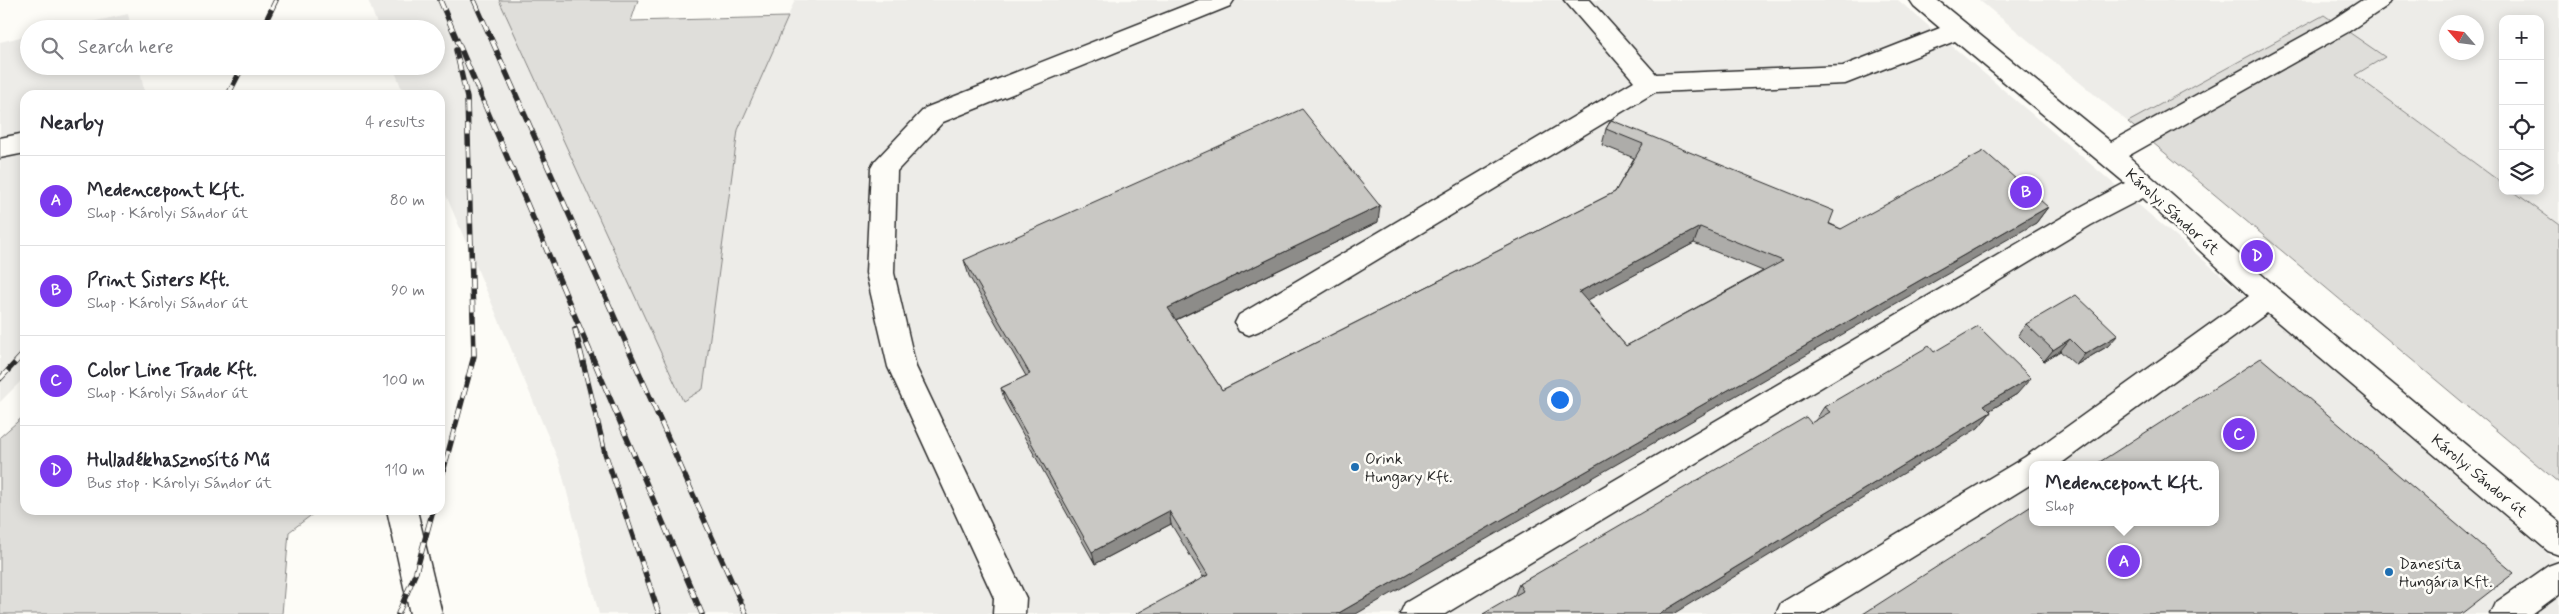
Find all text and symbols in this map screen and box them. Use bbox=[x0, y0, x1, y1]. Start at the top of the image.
north arrow bbox=[2439, 15, 2484, 60]
map controls bbox=[2499, 15, 2544, 195]
button: + bbox=[2499, 15, 2544, 60]
search box bbox=[20, 20, 445, 75]
icon: search bbox=[38, 34, 66, 62]
text: Search here bbox=[78, 35, 174, 60]
button: − bbox=[2499, 60, 2544, 105]
button: locate bbox=[2499, 105, 2544, 150]
text: Nearby bbox=[40, 109, 104, 137]
text: 4 results bbox=[365, 112, 425, 133]
button: layers bbox=[2499, 150, 2544, 195]
street label: Károlyi Sándor út bbox=[2121, 164, 2224, 260]
pin: B bbox=[2010, 173, 2042, 211]
text: Medencepont Kft. bbox=[87, 178, 245, 203]
text: A bbox=[51, 190, 61, 211]
text: 80 m bbox=[390, 190, 425, 211]
text: Shop · Károlyi Sándor út bbox=[87, 203, 248, 224]
pin: D bbox=[2241, 237, 2273, 275]
text: Print Sisters Kft. bbox=[87, 268, 230, 293]
text: B bbox=[51, 280, 61, 301]
text: 90 m bbox=[391, 280, 425, 301]
text: Shop · Károlyi Sándor út bbox=[87, 293, 248, 314]
text: Color Line Trade Kft. bbox=[87, 358, 257, 383]
text: C bbox=[50, 370, 62, 391]
text: 100 m bbox=[382, 370, 425, 391]
text: Shop · Károlyi Sándor út bbox=[87, 383, 248, 404]
your location bbox=[1547, 387, 1573, 413]
pin: C bbox=[2223, 415, 2255, 453]
street label: Károlyi Sándor út bbox=[2426, 430, 2532, 523]
text: Hulladékhasznosító Mű bbox=[87, 448, 269, 473]
place label: Orink Hungary Kft. bbox=[1365, 449, 1452, 489]
text: D bbox=[50, 460, 62, 481]
text: 110 m bbox=[384, 460, 425, 481]
marker: Orink Hungary Kft. bbox=[1349, 461, 1361, 473]
popup bbox=[2029, 461, 2219, 526]
text: Medencepont Kft. bbox=[2045, 471, 2203, 496]
text: Bus stop · Károlyi Sándor út bbox=[87, 473, 272, 494]
text: Shop bbox=[2045, 496, 2075, 517]
pin: A bbox=[2108, 542, 2140, 580]
place label: Danesita Hungária Kft. bbox=[2399, 554, 2493, 594]
marker: Danesita Hungária Kft. bbox=[2383, 566, 2395, 578]

